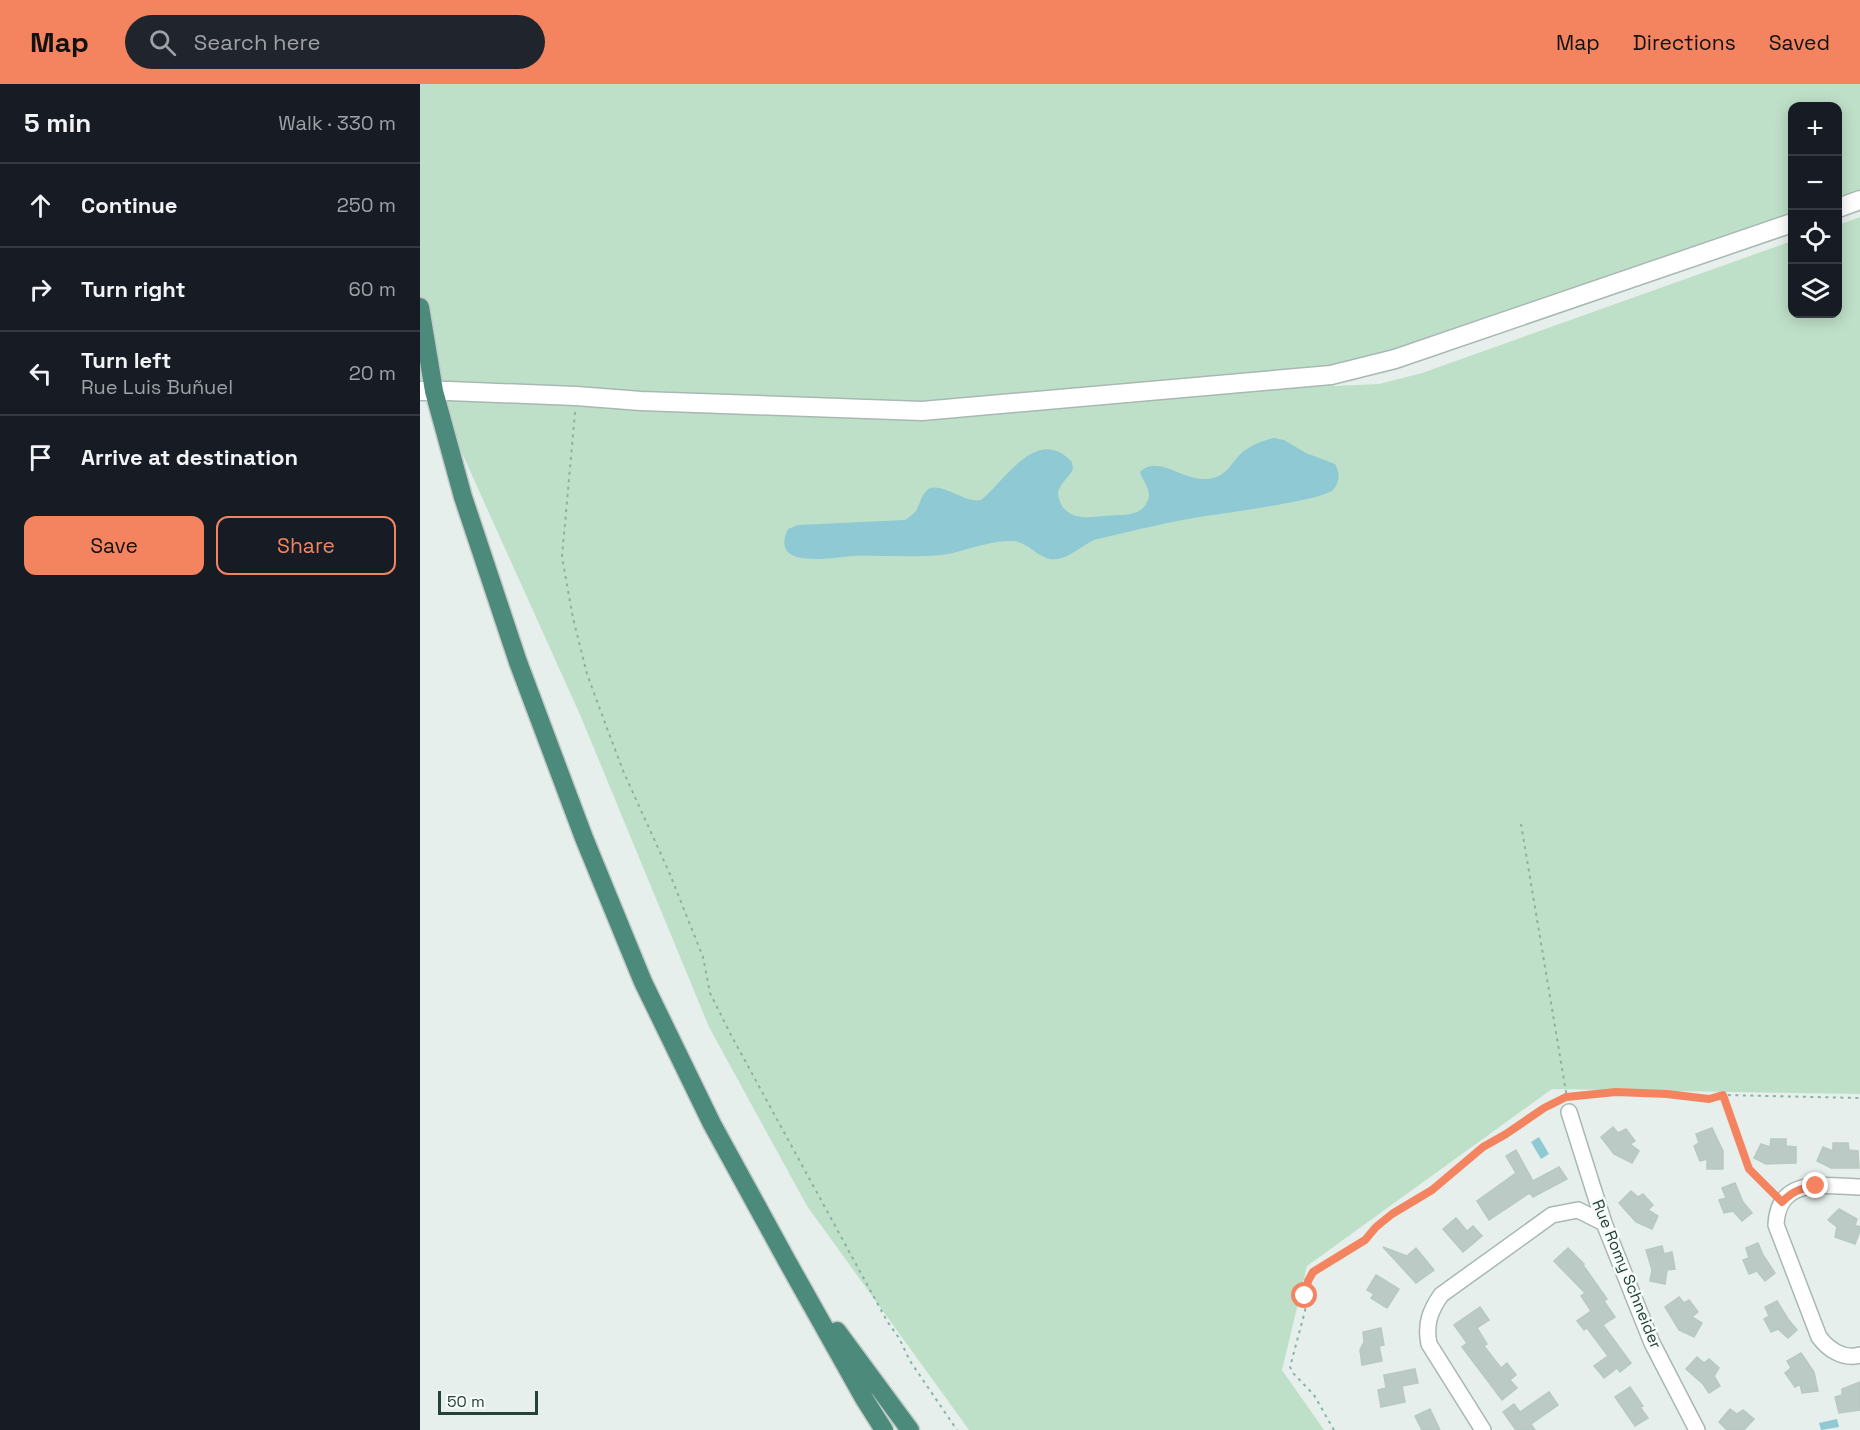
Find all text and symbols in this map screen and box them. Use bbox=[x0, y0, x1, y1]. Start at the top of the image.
search box bbox=[125, 15, 545, 69]
text: Map bbox=[30, 24, 89, 60]
icon: search bbox=[146, 26, 179, 59]
text: Search here bbox=[194, 28, 321, 56]
text: Map bbox=[1556, 29, 1600, 56]
text: Directions bbox=[1633, 29, 1736, 56]
text: Saved bbox=[1769, 29, 1830, 56]
map controls bbox=[1788, 102, 1842, 318]
button: + bbox=[1788, 102, 1842, 156]
text: 5 min bbox=[24, 106, 91, 140]
text: Walk · 330 m bbox=[278, 110, 396, 136]
button: − bbox=[1788, 156, 1842, 210]
icon: ahead bbox=[24, 189, 57, 222]
text: Continue bbox=[81, 191, 177, 219]
text: 250 m bbox=[337, 192, 396, 218]
button: locate bbox=[1788, 210, 1842, 264]
button: layers bbox=[1788, 264, 1842, 318]
icon: right bbox=[24, 273, 57, 306]
text: Turn right bbox=[81, 275, 186, 303]
text: 60 m bbox=[349, 276, 396, 302]
text: Turn left bbox=[81, 346, 171, 374]
icon: left bbox=[24, 357, 57, 390]
text: 20 m bbox=[349, 360, 396, 386]
text: Rue Luis Buñuel bbox=[81, 374, 233, 400]
icon: arrive bbox=[24, 441, 57, 474]
text: Arrive at destination bbox=[81, 443, 298, 471]
button: Save bbox=[24, 516, 204, 575]
button: Share bbox=[216, 516, 396, 575]
route end bbox=[1802, 1172, 1828, 1198]
street label: Rue Romy Schneider bbox=[1587, 1196, 1667, 1352]
route start bbox=[1291, 1282, 1317, 1308]
scale bar bbox=[438, 1388, 538, 1416]
text: 50 m bbox=[447, 1391, 485, 1412]

